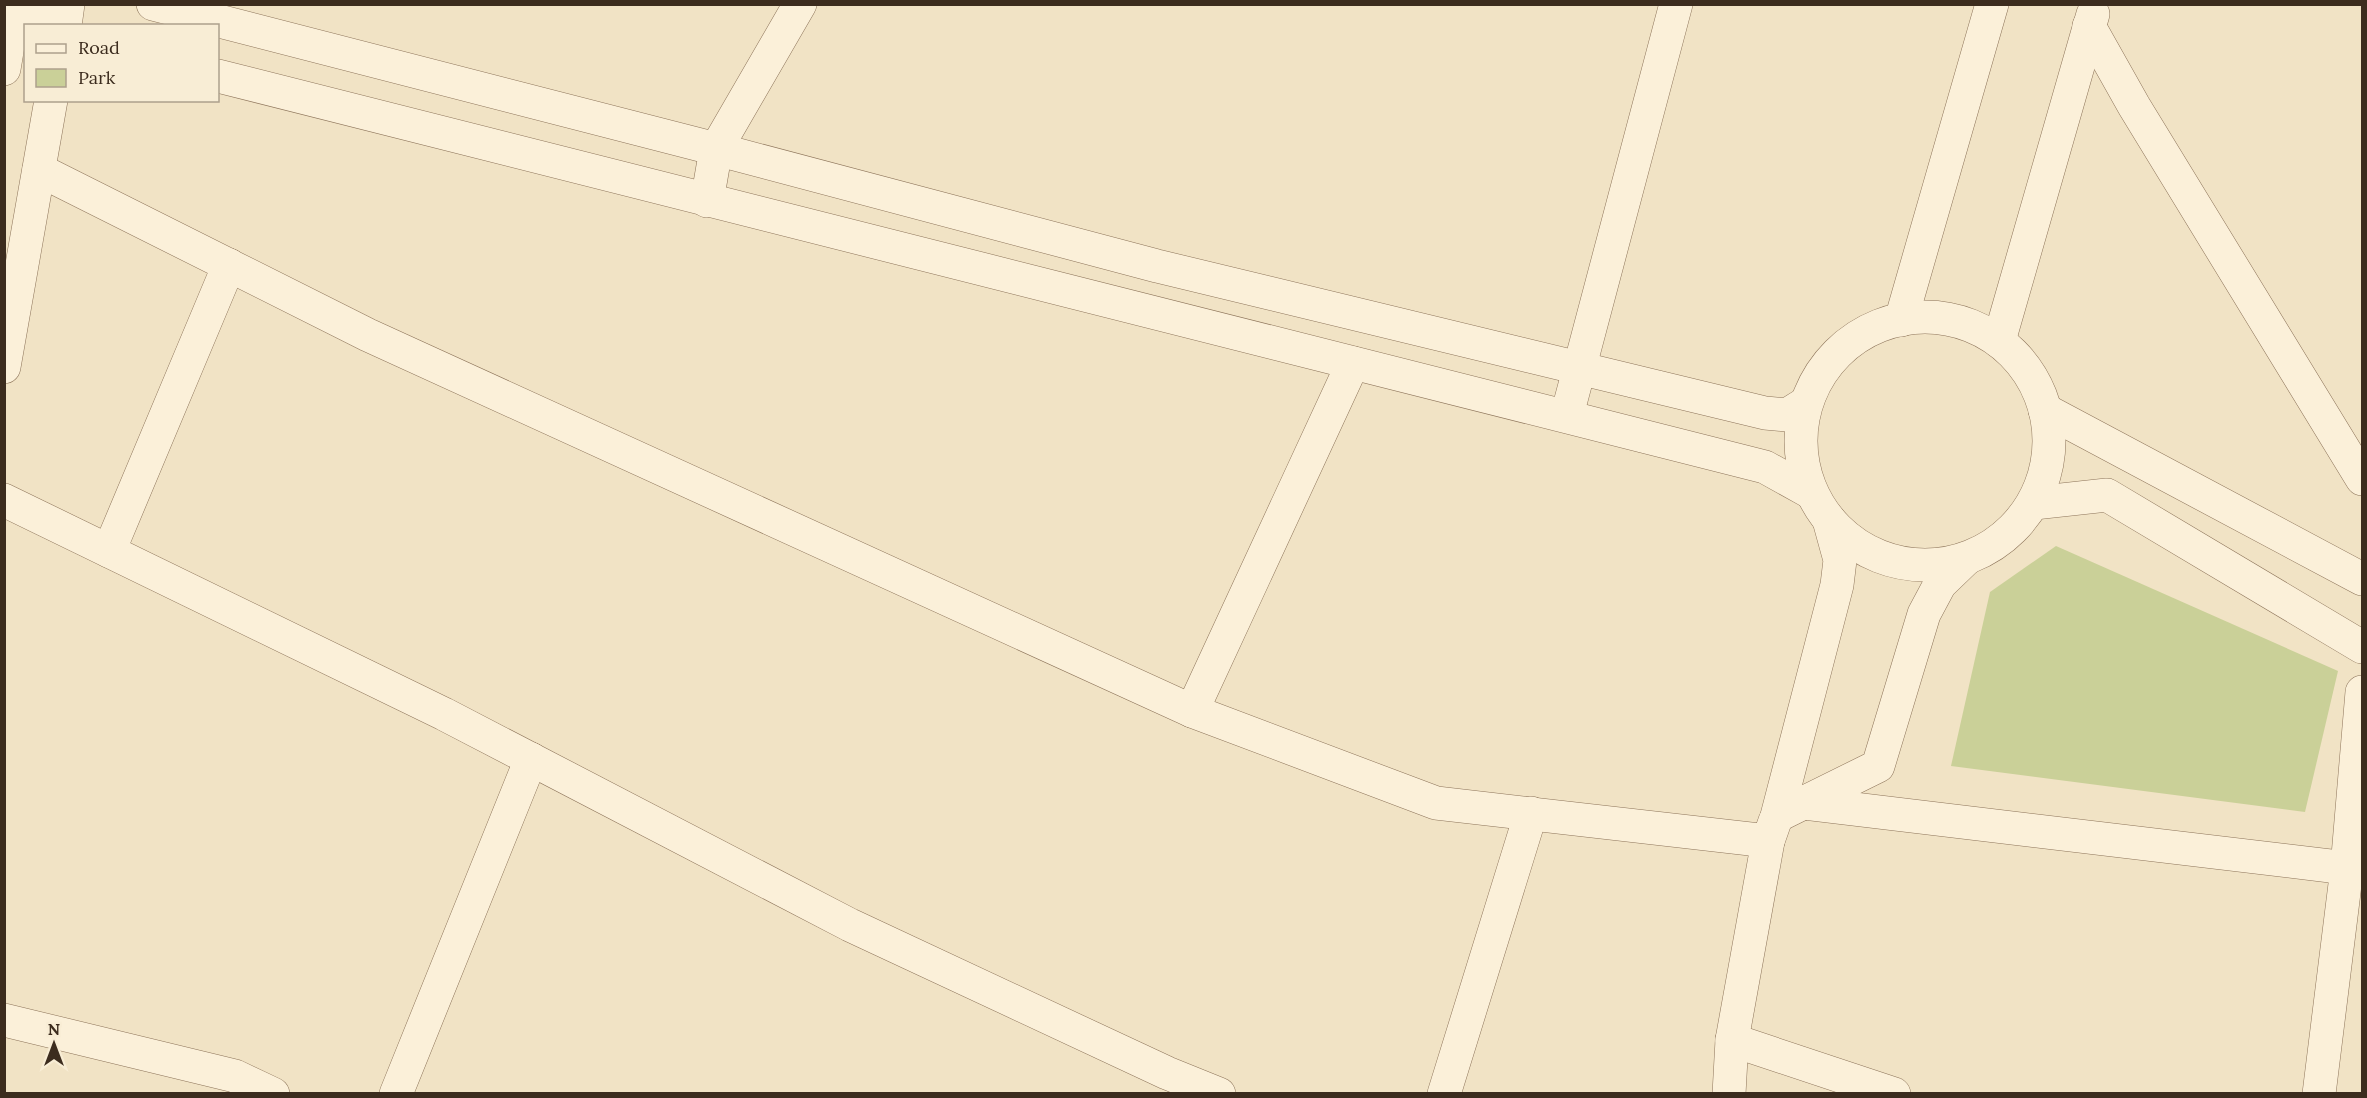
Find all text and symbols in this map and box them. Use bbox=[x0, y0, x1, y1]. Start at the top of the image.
legend bbox=[24, 24, 219, 102]
text: Road bbox=[78, 36, 120, 59]
text: Park bbox=[78, 66, 116, 89]
north arrow bbox=[24, 1014, 84, 1074]
text: N bbox=[48, 1019, 60, 1039]

